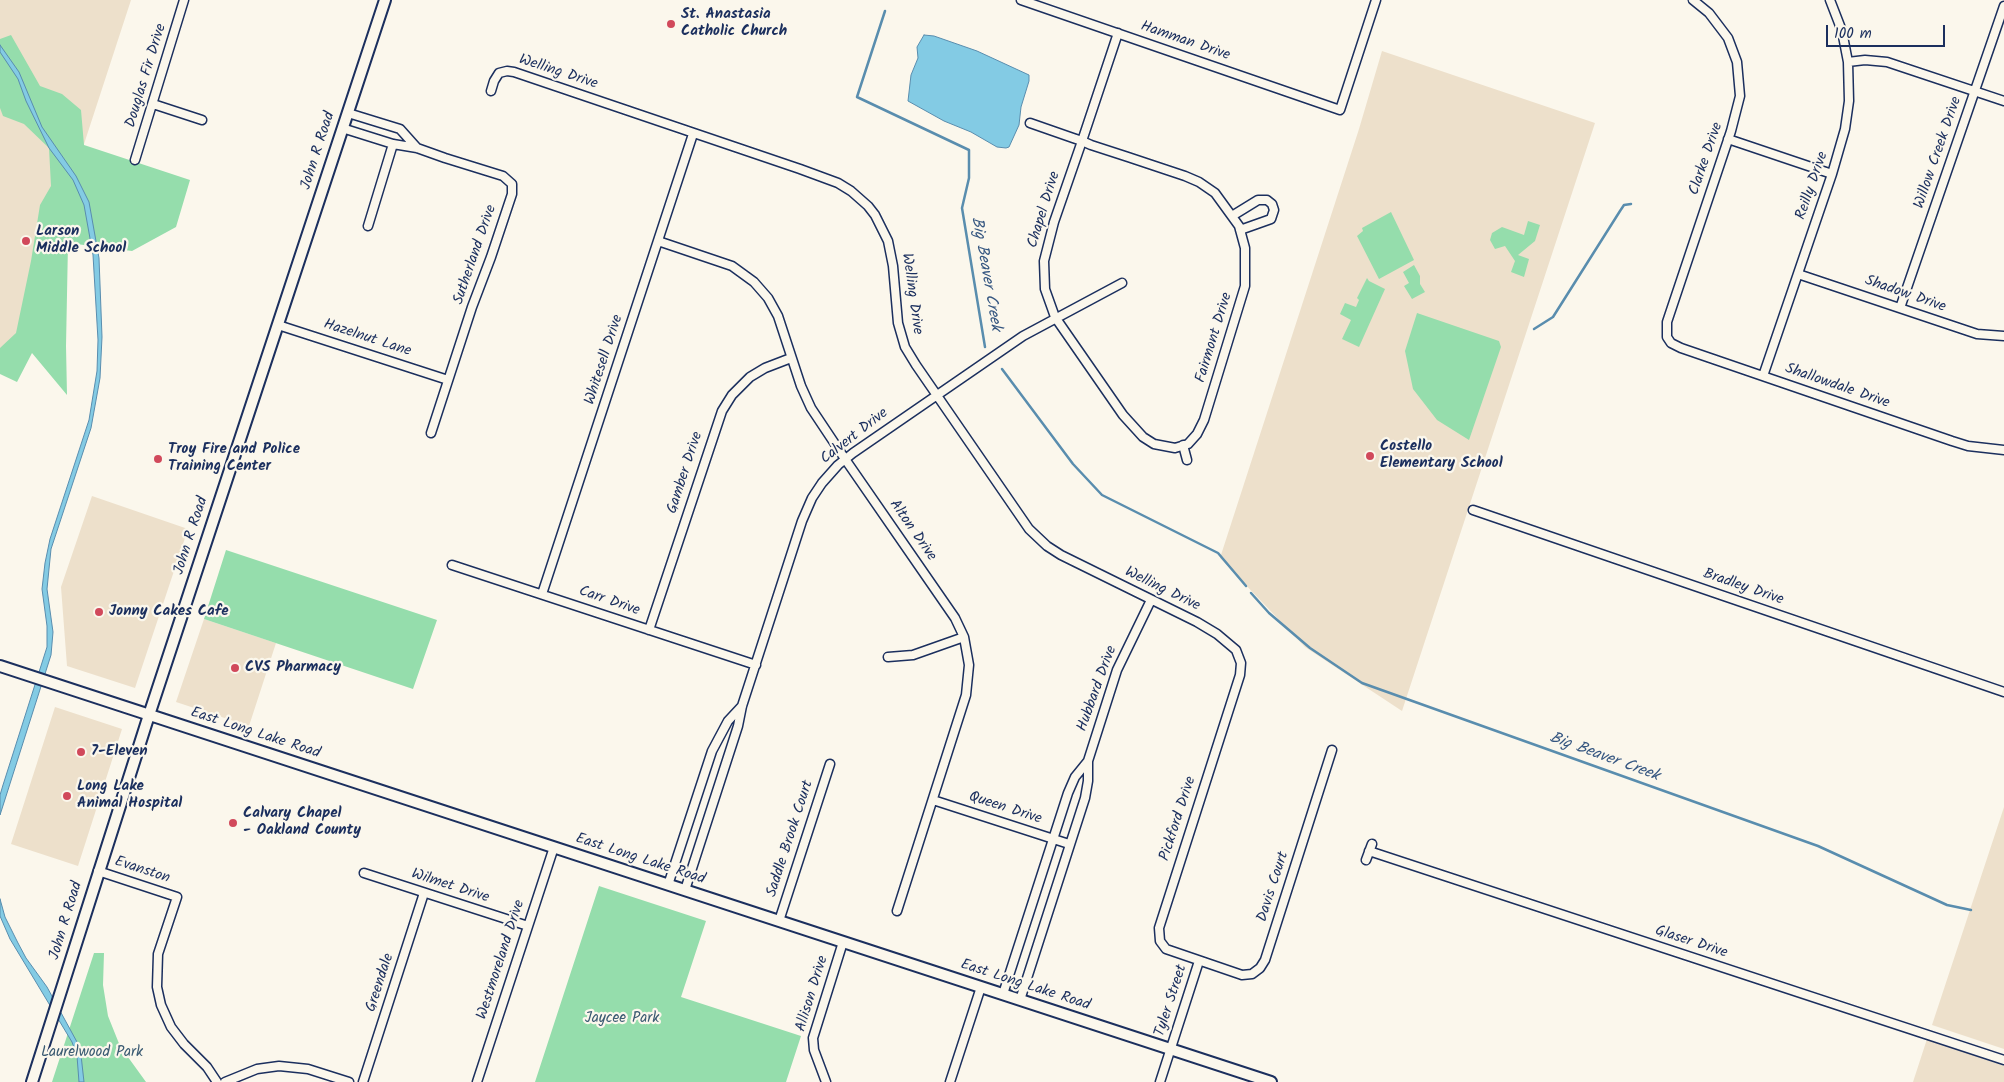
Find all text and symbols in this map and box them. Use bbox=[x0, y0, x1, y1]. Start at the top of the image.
place label: St. Anastasia Catholic Church bbox=[681, 6, 787, 41]
scale bar bbox=[1829, 15, 1948, 47]
marker: St. Anastasia Catholic Church bbox=[665, 18, 677, 30]
street label: Hamman Drive bbox=[1138, 18, 1232, 66]
street label: Douglas Fir Drive bbox=[123, 22, 171, 130]
text: 100 m bbox=[1834, 22, 1872, 46]
street label: Welling Drive bbox=[516, 52, 600, 94]
street label: Willow Creek Drive bbox=[1911, 95, 1967, 211]
street label: John R Road bbox=[298, 110, 340, 192]
street label: Clarke Drive bbox=[1686, 120, 1728, 198]
street label: Reilly Drive bbox=[1793, 150, 1833, 222]
street label: Chapel Drive bbox=[1025, 170, 1065, 250]
street label: Sutherland Drive bbox=[451, 203, 501, 307]
water label: Big Beaver Creek bbox=[966, 216, 1004, 332]
place label: Larson Middle School bbox=[36, 223, 126, 258]
marker: Larson Middle School bbox=[20, 235, 32, 247]
street label: Welling Drive bbox=[896, 252, 926, 336]
street label: Shadow Drive bbox=[1862, 273, 1948, 317]
street label: Fairmont Drive bbox=[1193, 291, 1237, 385]
street label: Whitesell Drive bbox=[582, 313, 628, 407]
street label: Hazelnut Lane bbox=[321, 316, 413, 362]
street label: Shallowdale Drive bbox=[1782, 361, 1892, 413]
street label: Calvert Drive bbox=[818, 405, 892, 469]
street label: Gamber Drive bbox=[664, 430, 708, 516]
place label: Costello Elementary School bbox=[1380, 438, 1503, 473]
place label: Troy Fire and Police Training Center bbox=[168, 441, 300, 476]
marker: Costello Elementary School bbox=[1364, 450, 1376, 462]
marker: Troy Fire and Police Training Center bbox=[152, 453, 164, 465]
street label: John R Road bbox=[171, 495, 213, 577]
street label: Alton Drive bbox=[884, 497, 940, 565]
street label: Welling Drive bbox=[1121, 564, 1203, 616]
street label: Bradley Drive bbox=[1700, 566, 1786, 610]
street label: Carr Drive bbox=[576, 583, 642, 621]
place label: Jonny Cakes Cafe bbox=[109, 603, 228, 621]
marker: Jonny Cakes Cafe bbox=[93, 606, 105, 618]
street label: Hubbard Drive bbox=[1074, 644, 1122, 734]
place label: CVS Pharmacy bbox=[245, 659, 341, 677]
marker: CVS Pharmacy bbox=[229, 662, 241, 674]
street label: East Long Lake Road bbox=[188, 705, 322, 763]
water label: Big Beaver Creek bbox=[1547, 729, 1661, 787]
place label: 7-Eleven bbox=[91, 743, 148, 761]
marker: 7-Eleven bbox=[75, 746, 87, 758]
street label: Pickford Drive bbox=[1157, 775, 1201, 863]
place label: Long Lake Animal Hospital bbox=[77, 778, 182, 813]
street label: Saddle Brook Court bbox=[764, 779, 818, 899]
street label: Queen Drive bbox=[966, 789, 1044, 829]
marker: Long Lake Animal Hospital bbox=[61, 790, 73, 802]
place label: Calvary Chapel - Oakland County bbox=[243, 805, 361, 840]
marker: Calvary Chapel - Oakland County bbox=[227, 817, 239, 829]
street label: East Long Lake Road bbox=[573, 831, 707, 889]
street label: Davis Court bbox=[1254, 850, 1294, 924]
street label: Evanston bbox=[112, 854, 172, 888]
street label: Wilmet Drive bbox=[409, 866, 491, 908]
street label: John R Road bbox=[47, 880, 87, 962]
street label: Westmoreland Drive bbox=[474, 898, 530, 1022]
street label: Glaser Drive bbox=[1652, 923, 1730, 963]
street label: Greendale bbox=[363, 951, 399, 1015]
street label: Allison Drive bbox=[793, 954, 833, 1034]
street label: East Long Lake Road bbox=[958, 957, 1092, 1015]
street label: Tyler Street bbox=[1152, 963, 1192, 1039]
park label: Jaycee Park bbox=[585, 1010, 659, 1028]
park label: Laurelwood Park bbox=[41, 1044, 143, 1062]

